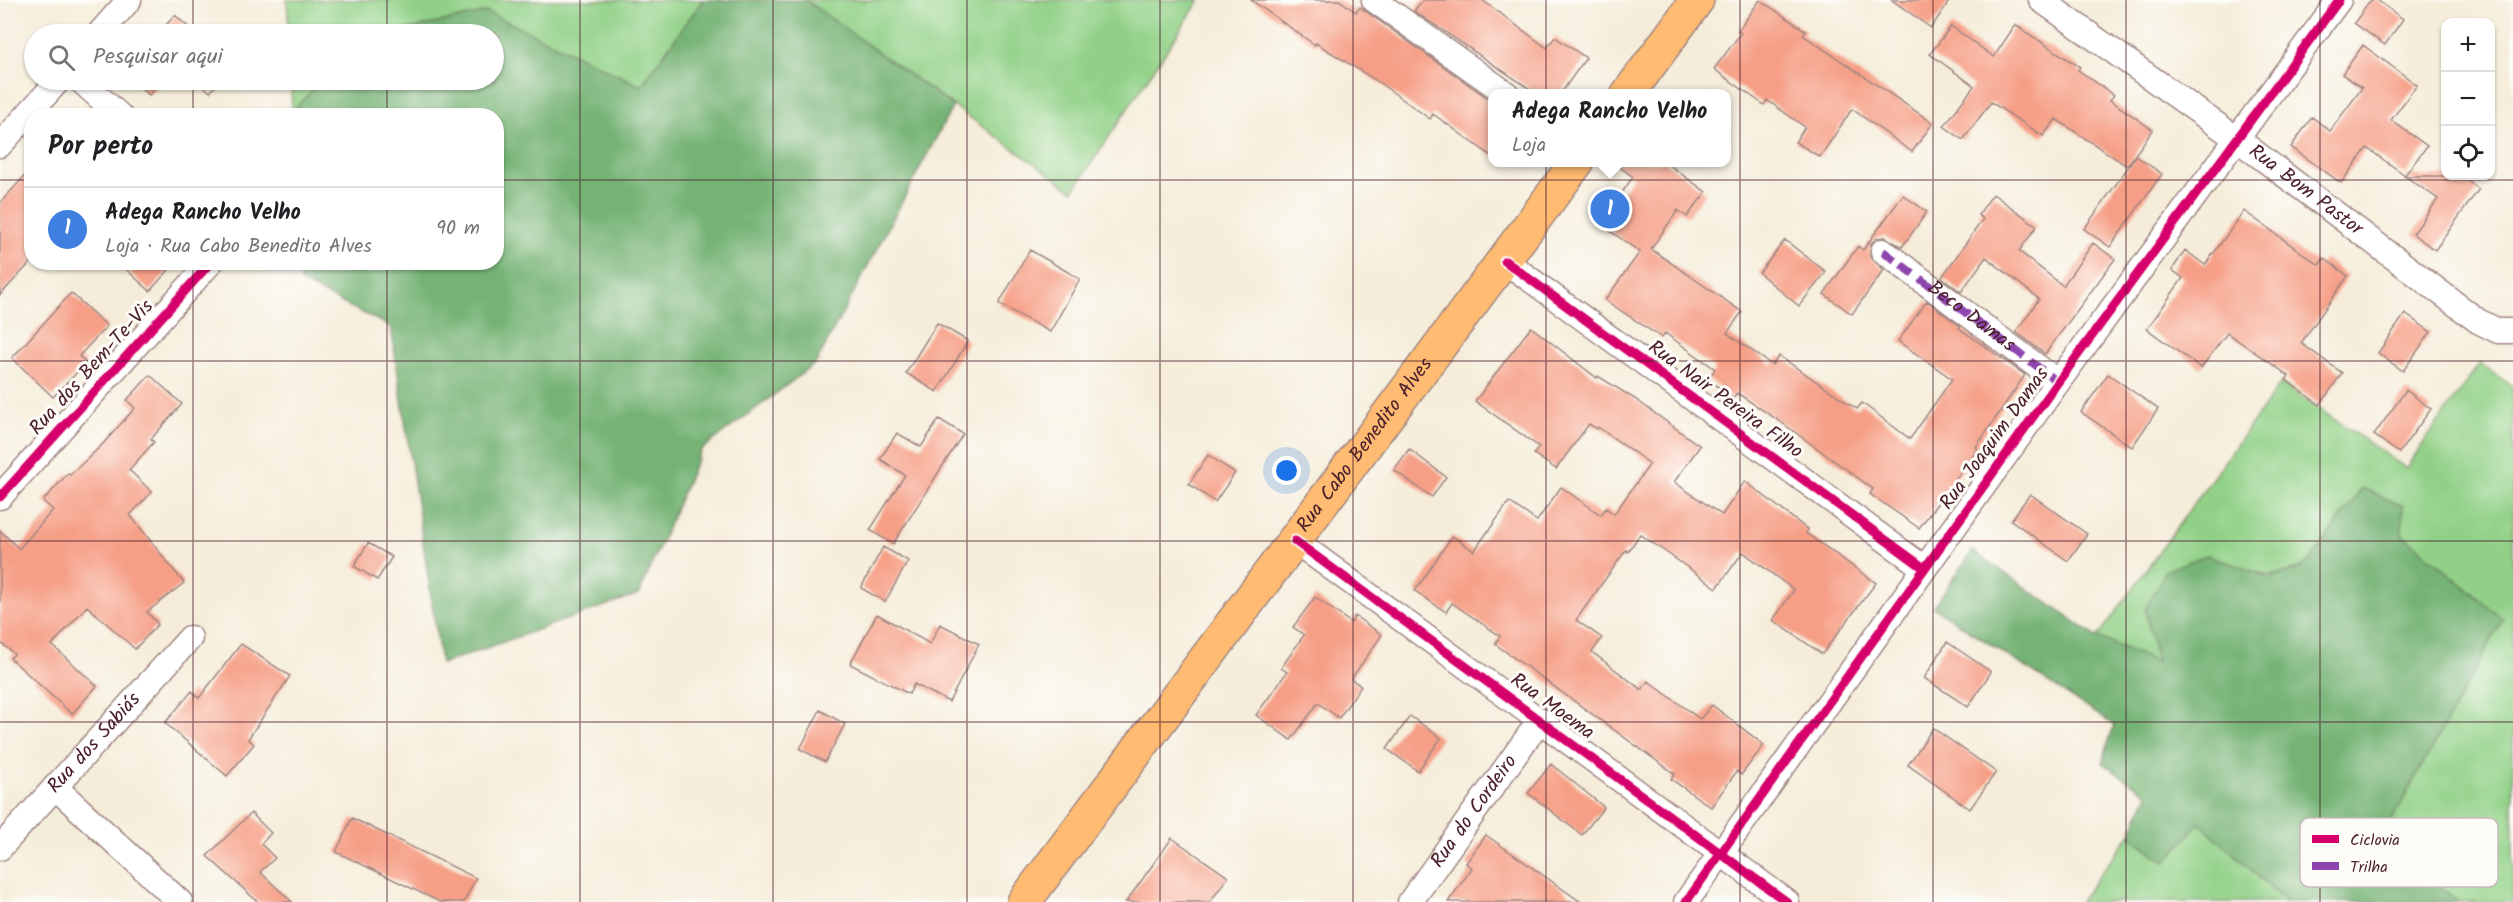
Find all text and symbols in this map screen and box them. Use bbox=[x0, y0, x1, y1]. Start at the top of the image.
map controls bbox=[2441, 18, 2495, 180]
button: + bbox=[2441, 18, 2495, 72]
search box bbox=[24, 24, 504, 90]
text: Pesquisar aqui bbox=[93, 40, 223, 75]
icon: search bbox=[45, 41, 78, 74]
button: − bbox=[2441, 72, 2495, 126]
popup bbox=[1488, 89, 1731, 167]
text: Adega Rancho Velho bbox=[1512, 95, 1707, 130]
text: Por perto bbox=[48, 126, 153, 168]
button: locate bbox=[2441, 126, 2495, 180]
text: Loja bbox=[1512, 130, 1546, 162]
street label: Rua Bom Pastor bbox=[2241, 137, 2371, 245]
pin: 1 bbox=[1590, 186, 1630, 232]
text: Adega Rancho Velho bbox=[105, 196, 301, 231]
text: 1 bbox=[64, 213, 71, 245]
text: 90 m bbox=[436, 213, 480, 245]
text: Loja · Rua Cabo Benedito Alves bbox=[105, 231, 372, 263]
street label: Beco Damas bbox=[1920, 273, 2023, 361]
street label: Rua dos Bem-Te-Vis bbox=[22, 292, 162, 443]
street label: Rua Nair Pereira Filho bbox=[1641, 333, 1809, 467]
street label: Rua Cabo Benedito Alves bbox=[1289, 351, 1442, 540]
street label: Rua Joaquim Damas bbox=[1932, 360, 2058, 517]
your location bbox=[1272, 456, 1301, 485]
street label: Rua Moema bbox=[1503, 665, 1601, 749]
street label: Rua dos Sabiás bbox=[40, 685, 150, 801]
street label: Rua do Cordeiro bbox=[1423, 748, 1526, 875]
legend bbox=[2300, 818, 2498, 887]
text: Ciclovia bbox=[2350, 828, 2400, 853]
text: Trilha bbox=[2350, 855, 2388, 880]

